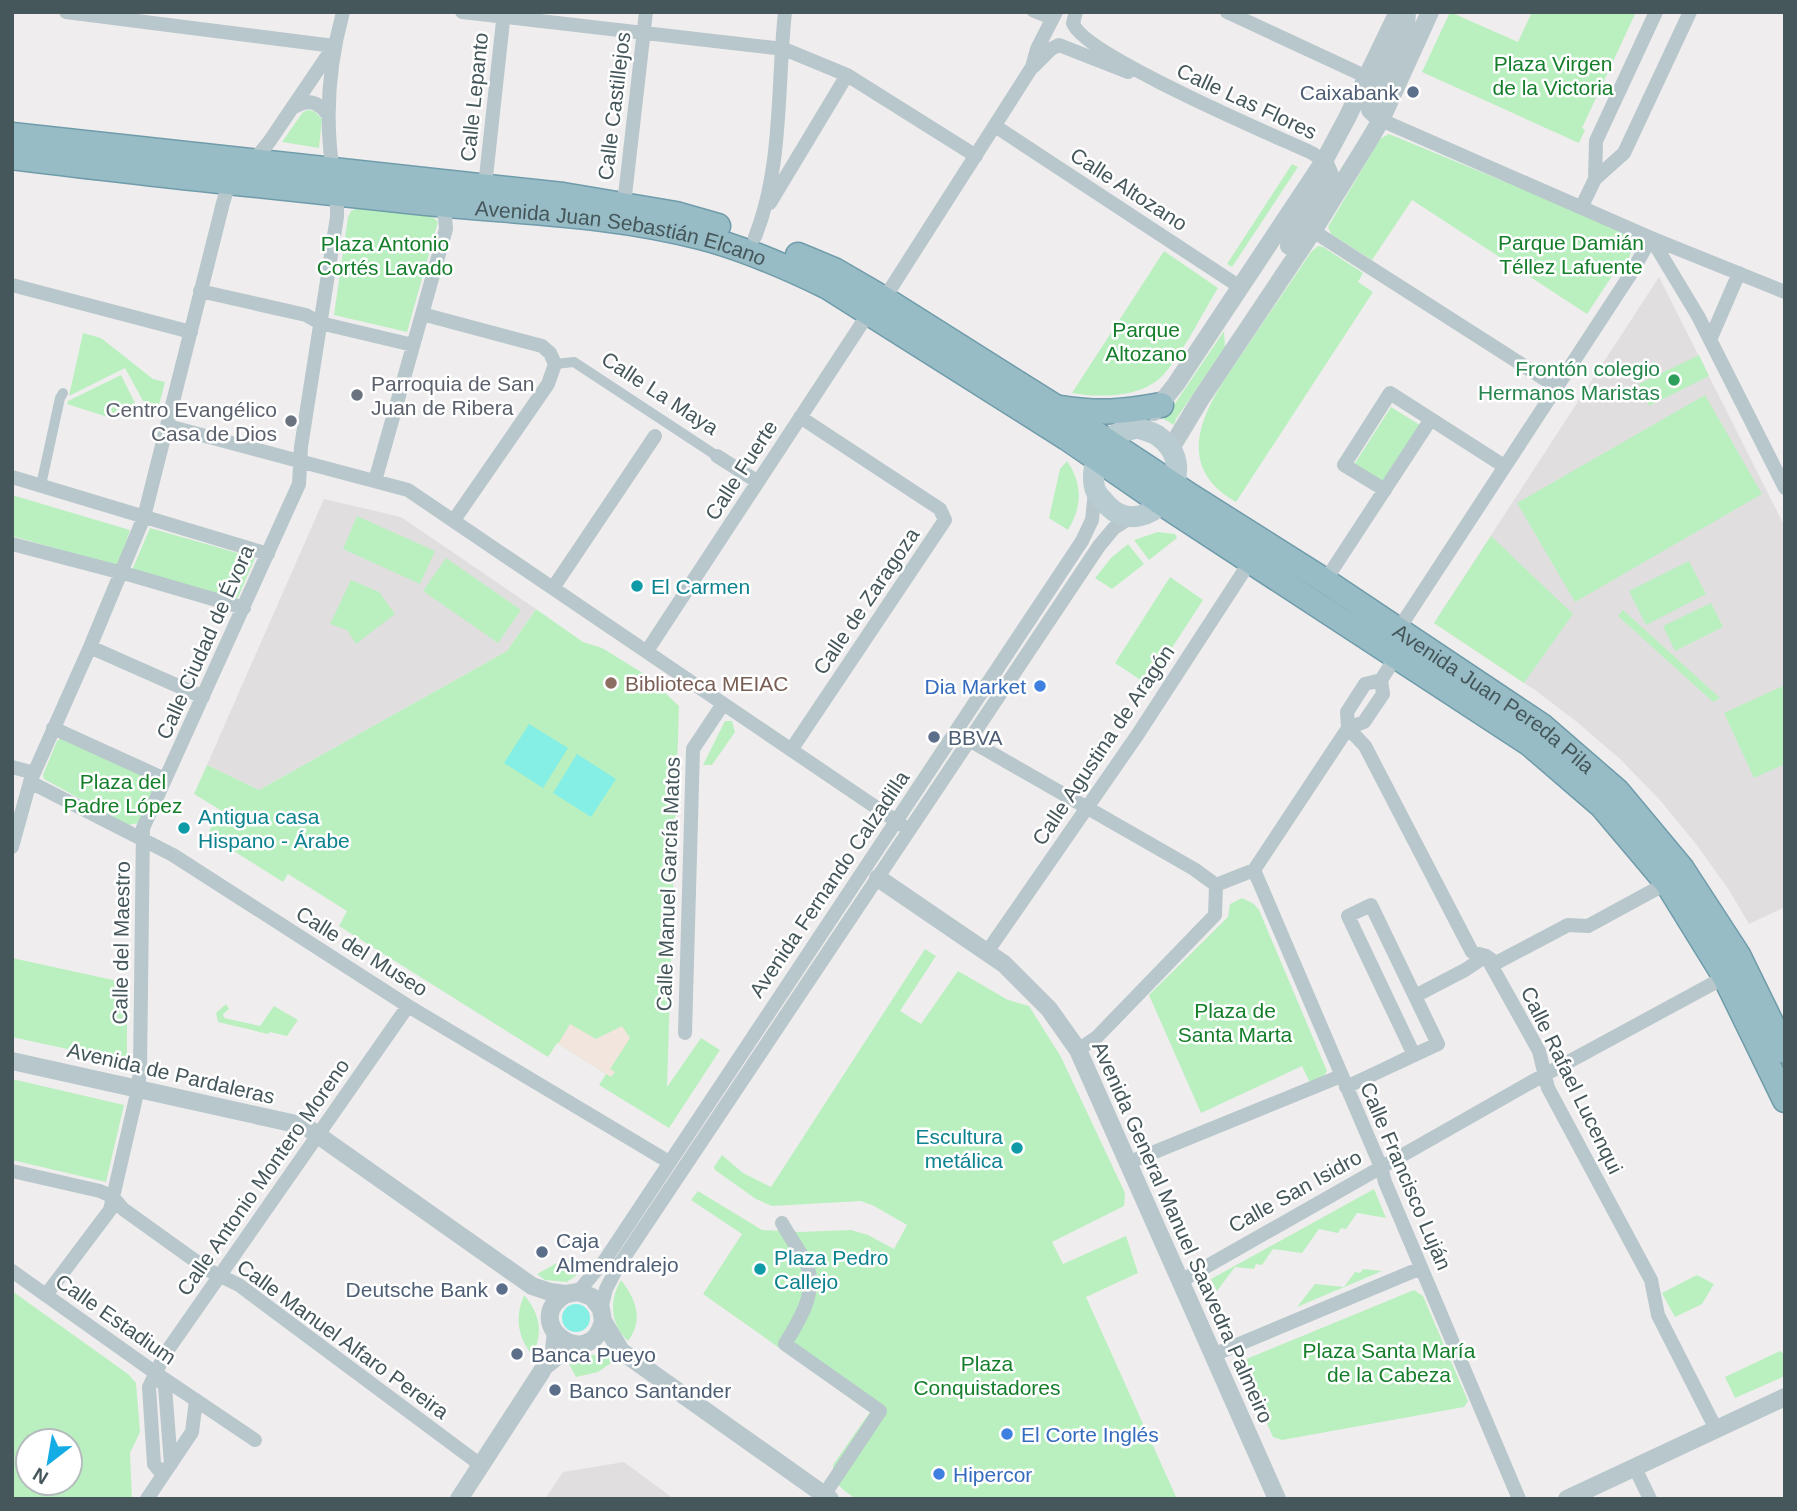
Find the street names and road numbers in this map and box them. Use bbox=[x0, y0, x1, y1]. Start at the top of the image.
street label: Calle Castillejos bbox=[593, 30, 635, 182]
street label: Calle Lepanto bbox=[456, 31, 492, 163]
street label: Calle Las Flores bbox=[1173, 59, 1321, 143]
street label: Calle Altozano bbox=[1066, 143, 1192, 235]
street label: Avenida Juan Sebastián Elcano bbox=[474, 196, 770, 269]
street label: Calle La Maya bbox=[597, 347, 723, 439]
street label: Calle Fuerte bbox=[700, 416, 782, 524]
street label: Calle de Zaragoza bbox=[808, 523, 924, 679]
street label: Calle Ciudad de Évora bbox=[152, 541, 258, 743]
street label: Avenida Juan Pereda Pila bbox=[1389, 619, 1599, 778]
street label: Calle Agustina de Aragón bbox=[1028, 641, 1178, 849]
street label: Calle Manuel García Matos bbox=[652, 756, 684, 1012]
street label: Avenida Fernando Calzadilla bbox=[744, 766, 914, 1002]
street label: Calle del Maestro bbox=[108, 861, 134, 1025]
street label: Calle del Museo bbox=[292, 901, 432, 1001]
street label: Calle Rafael Lucenqui bbox=[1517, 983, 1627, 1177]
street label: Avenida de Pardaleras bbox=[65, 1038, 277, 1108]
street label: Avenida General Manuel Saavedra Palmeiro bbox=[1088, 1038, 1278, 1426]
street label: Calle Antonio Montero Moreno bbox=[172, 1054, 354, 1300]
street label: Calle Francisco Luján bbox=[1356, 1079, 1456, 1273]
street label: Calle San Isidro bbox=[1225, 1145, 1365, 1237]
street label: Calle Manuel Alfaro Pereira bbox=[233, 1255, 453, 1424]
street label: Calle Estadium bbox=[52, 1269, 180, 1369]

